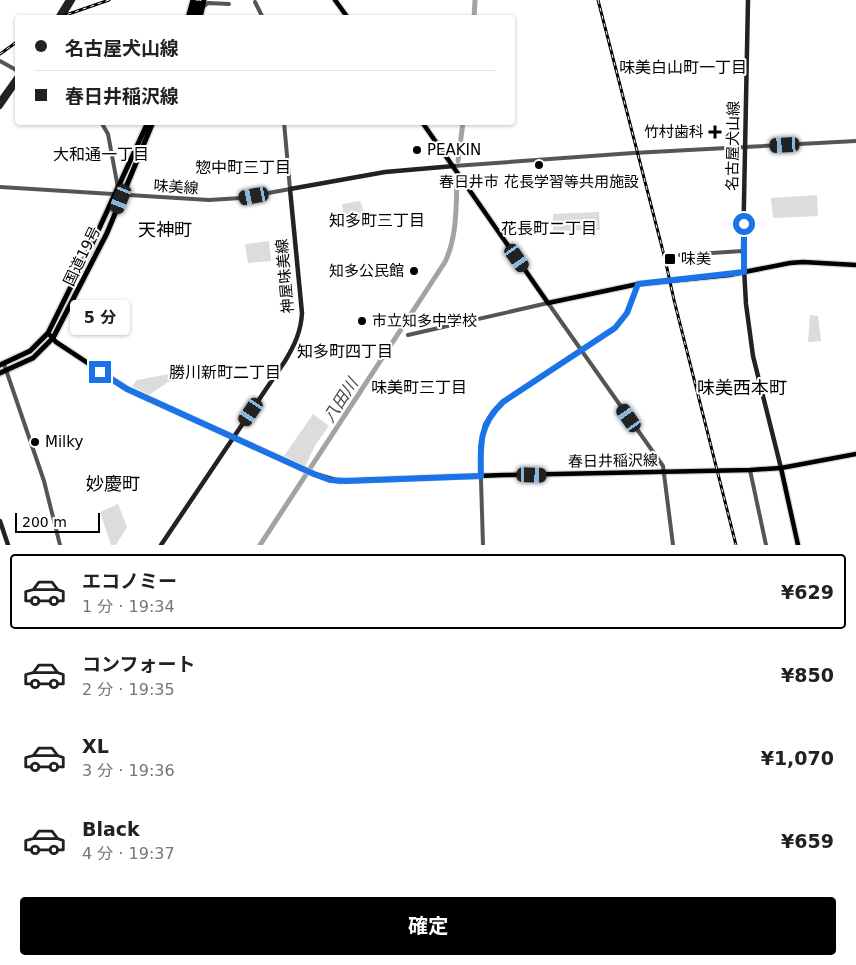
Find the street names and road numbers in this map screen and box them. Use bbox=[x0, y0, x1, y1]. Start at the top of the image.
street label: 名古屋犬山線 bbox=[723, 101, 743, 191]
street label: 味美線 bbox=[153, 176, 199, 198]
street label: 国道19号 bbox=[60, 223, 104, 289]
street label: 神屋味美線 bbox=[273, 238, 297, 314]
street label: 春日井稲沢線 bbox=[568, 451, 658, 471]

